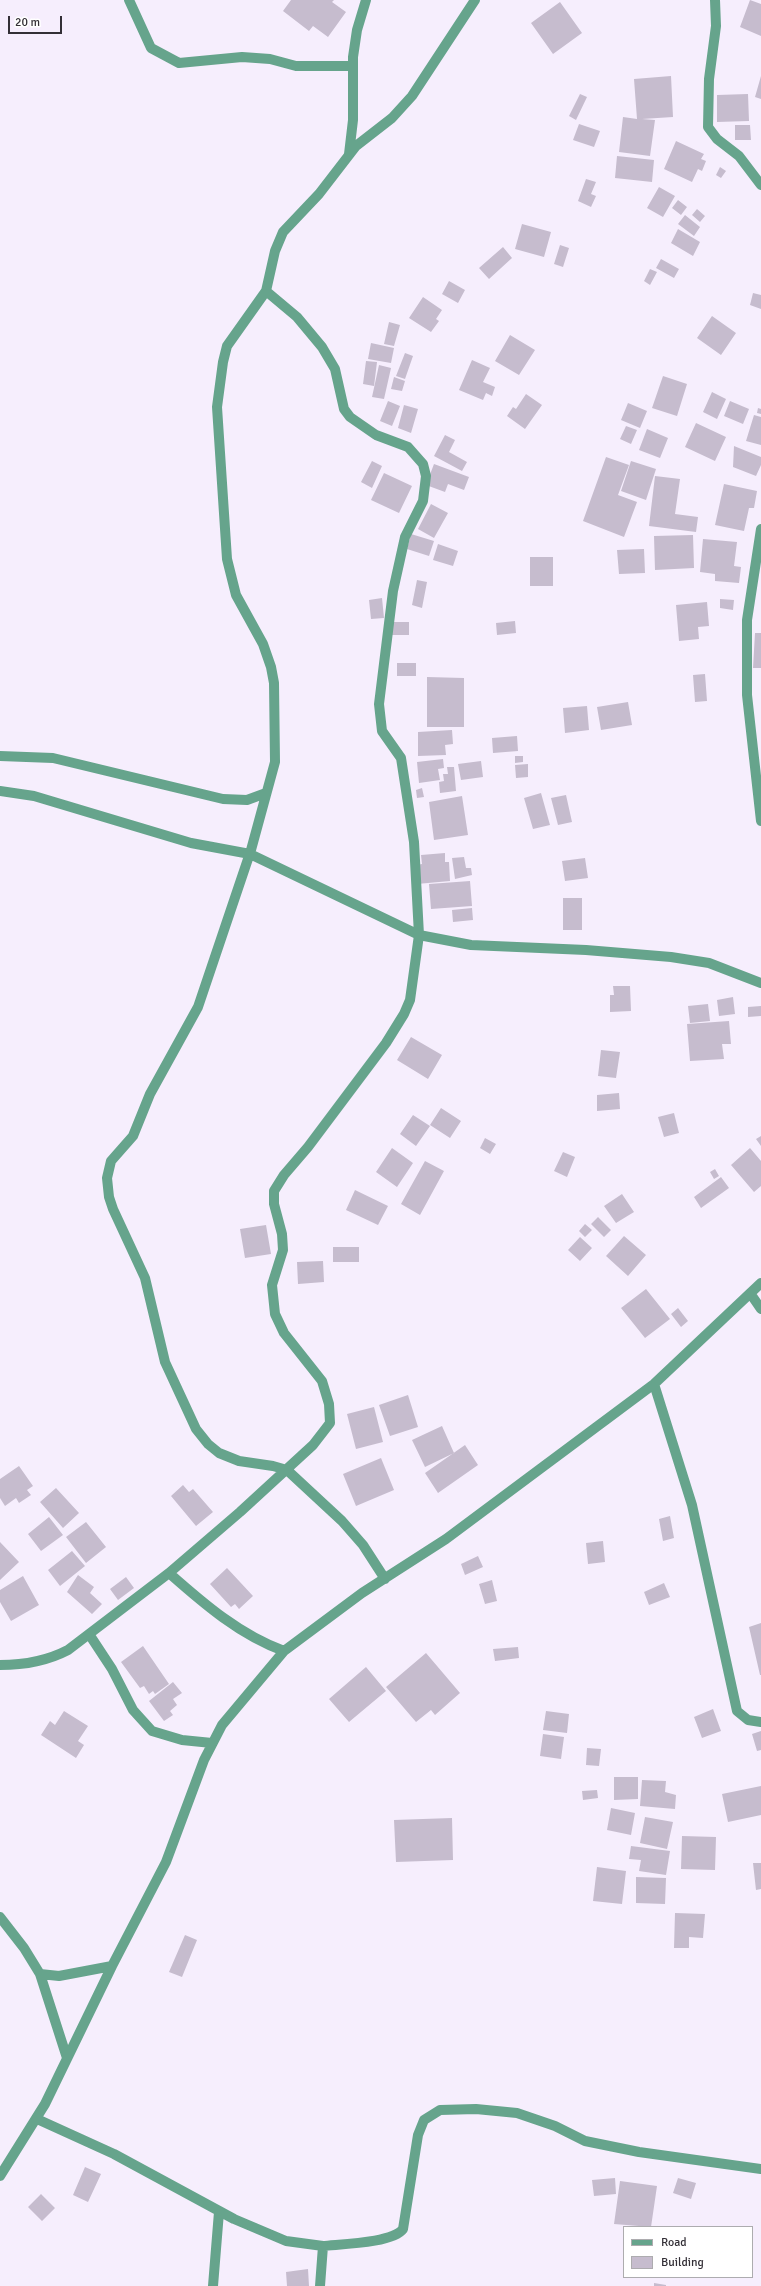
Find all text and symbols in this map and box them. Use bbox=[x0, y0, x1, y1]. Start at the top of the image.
scale bar bbox=[10, 8, 64, 34]
text: 20 m bbox=[15, 15, 40, 30]
legend bbox=[623, 2226, 753, 2278]
text: Road bbox=[661, 2235, 687, 2250]
text: Building bbox=[661, 2255, 704, 2270]

